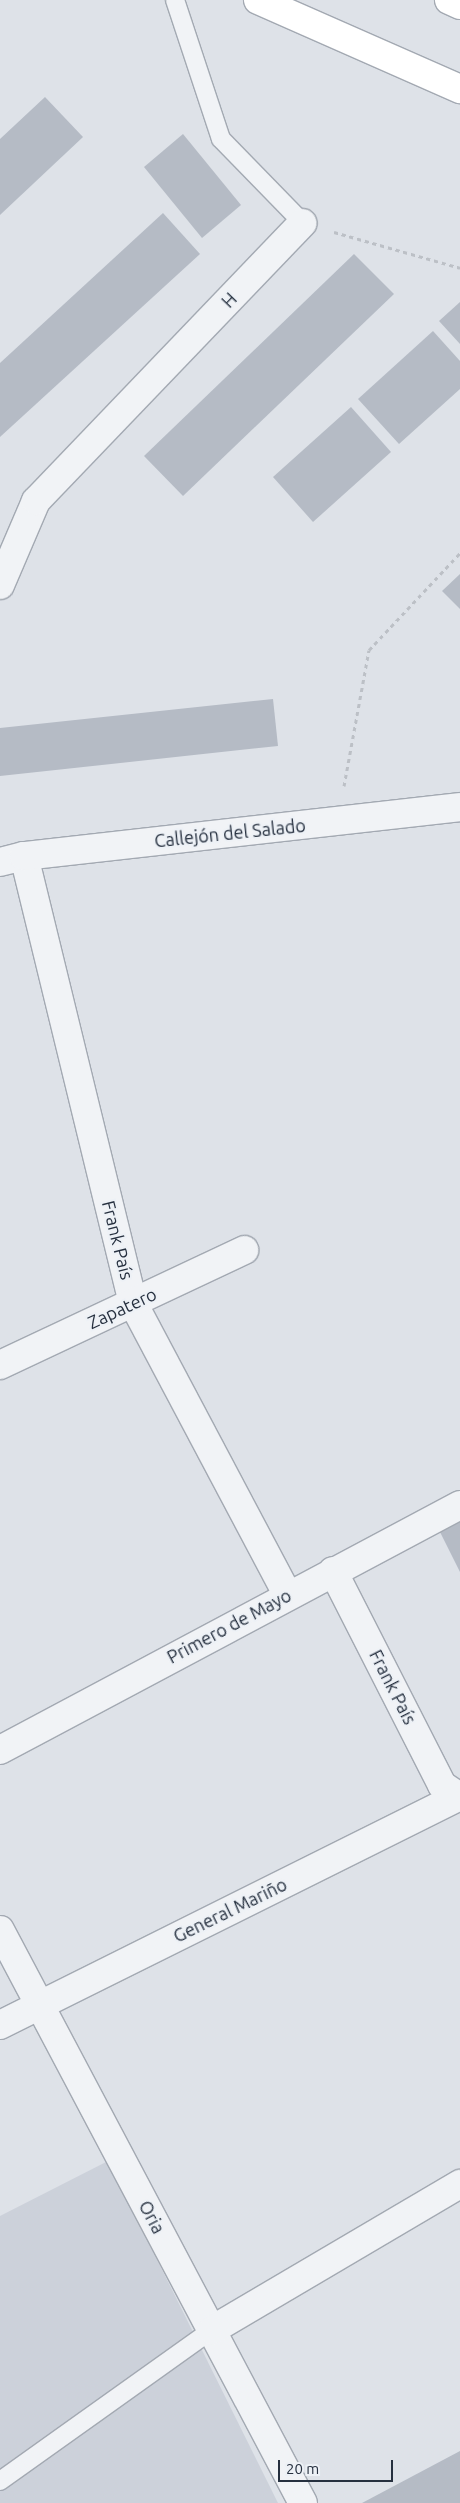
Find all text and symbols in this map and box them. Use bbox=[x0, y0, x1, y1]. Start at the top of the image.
street label: H bbox=[217, 288, 241, 312]
street label: Callejón del Salado bbox=[153, 814, 307, 852]
street label: Frank País bbox=[98, 1198, 138, 1282]
street label: Zapatero bbox=[84, 1283, 160, 1333]
street label: Primero de Mayo bbox=[163, 1584, 295, 1668]
street label: Frank País bbox=[365, 1646, 421, 1728]
street label: General Mariño bbox=[170, 1873, 290, 1947]
street label: Oria bbox=[134, 2197, 170, 2237]
scale bar bbox=[280, 2450, 395, 2482]
text: 20 m bbox=[286, 2460, 319, 2477]

